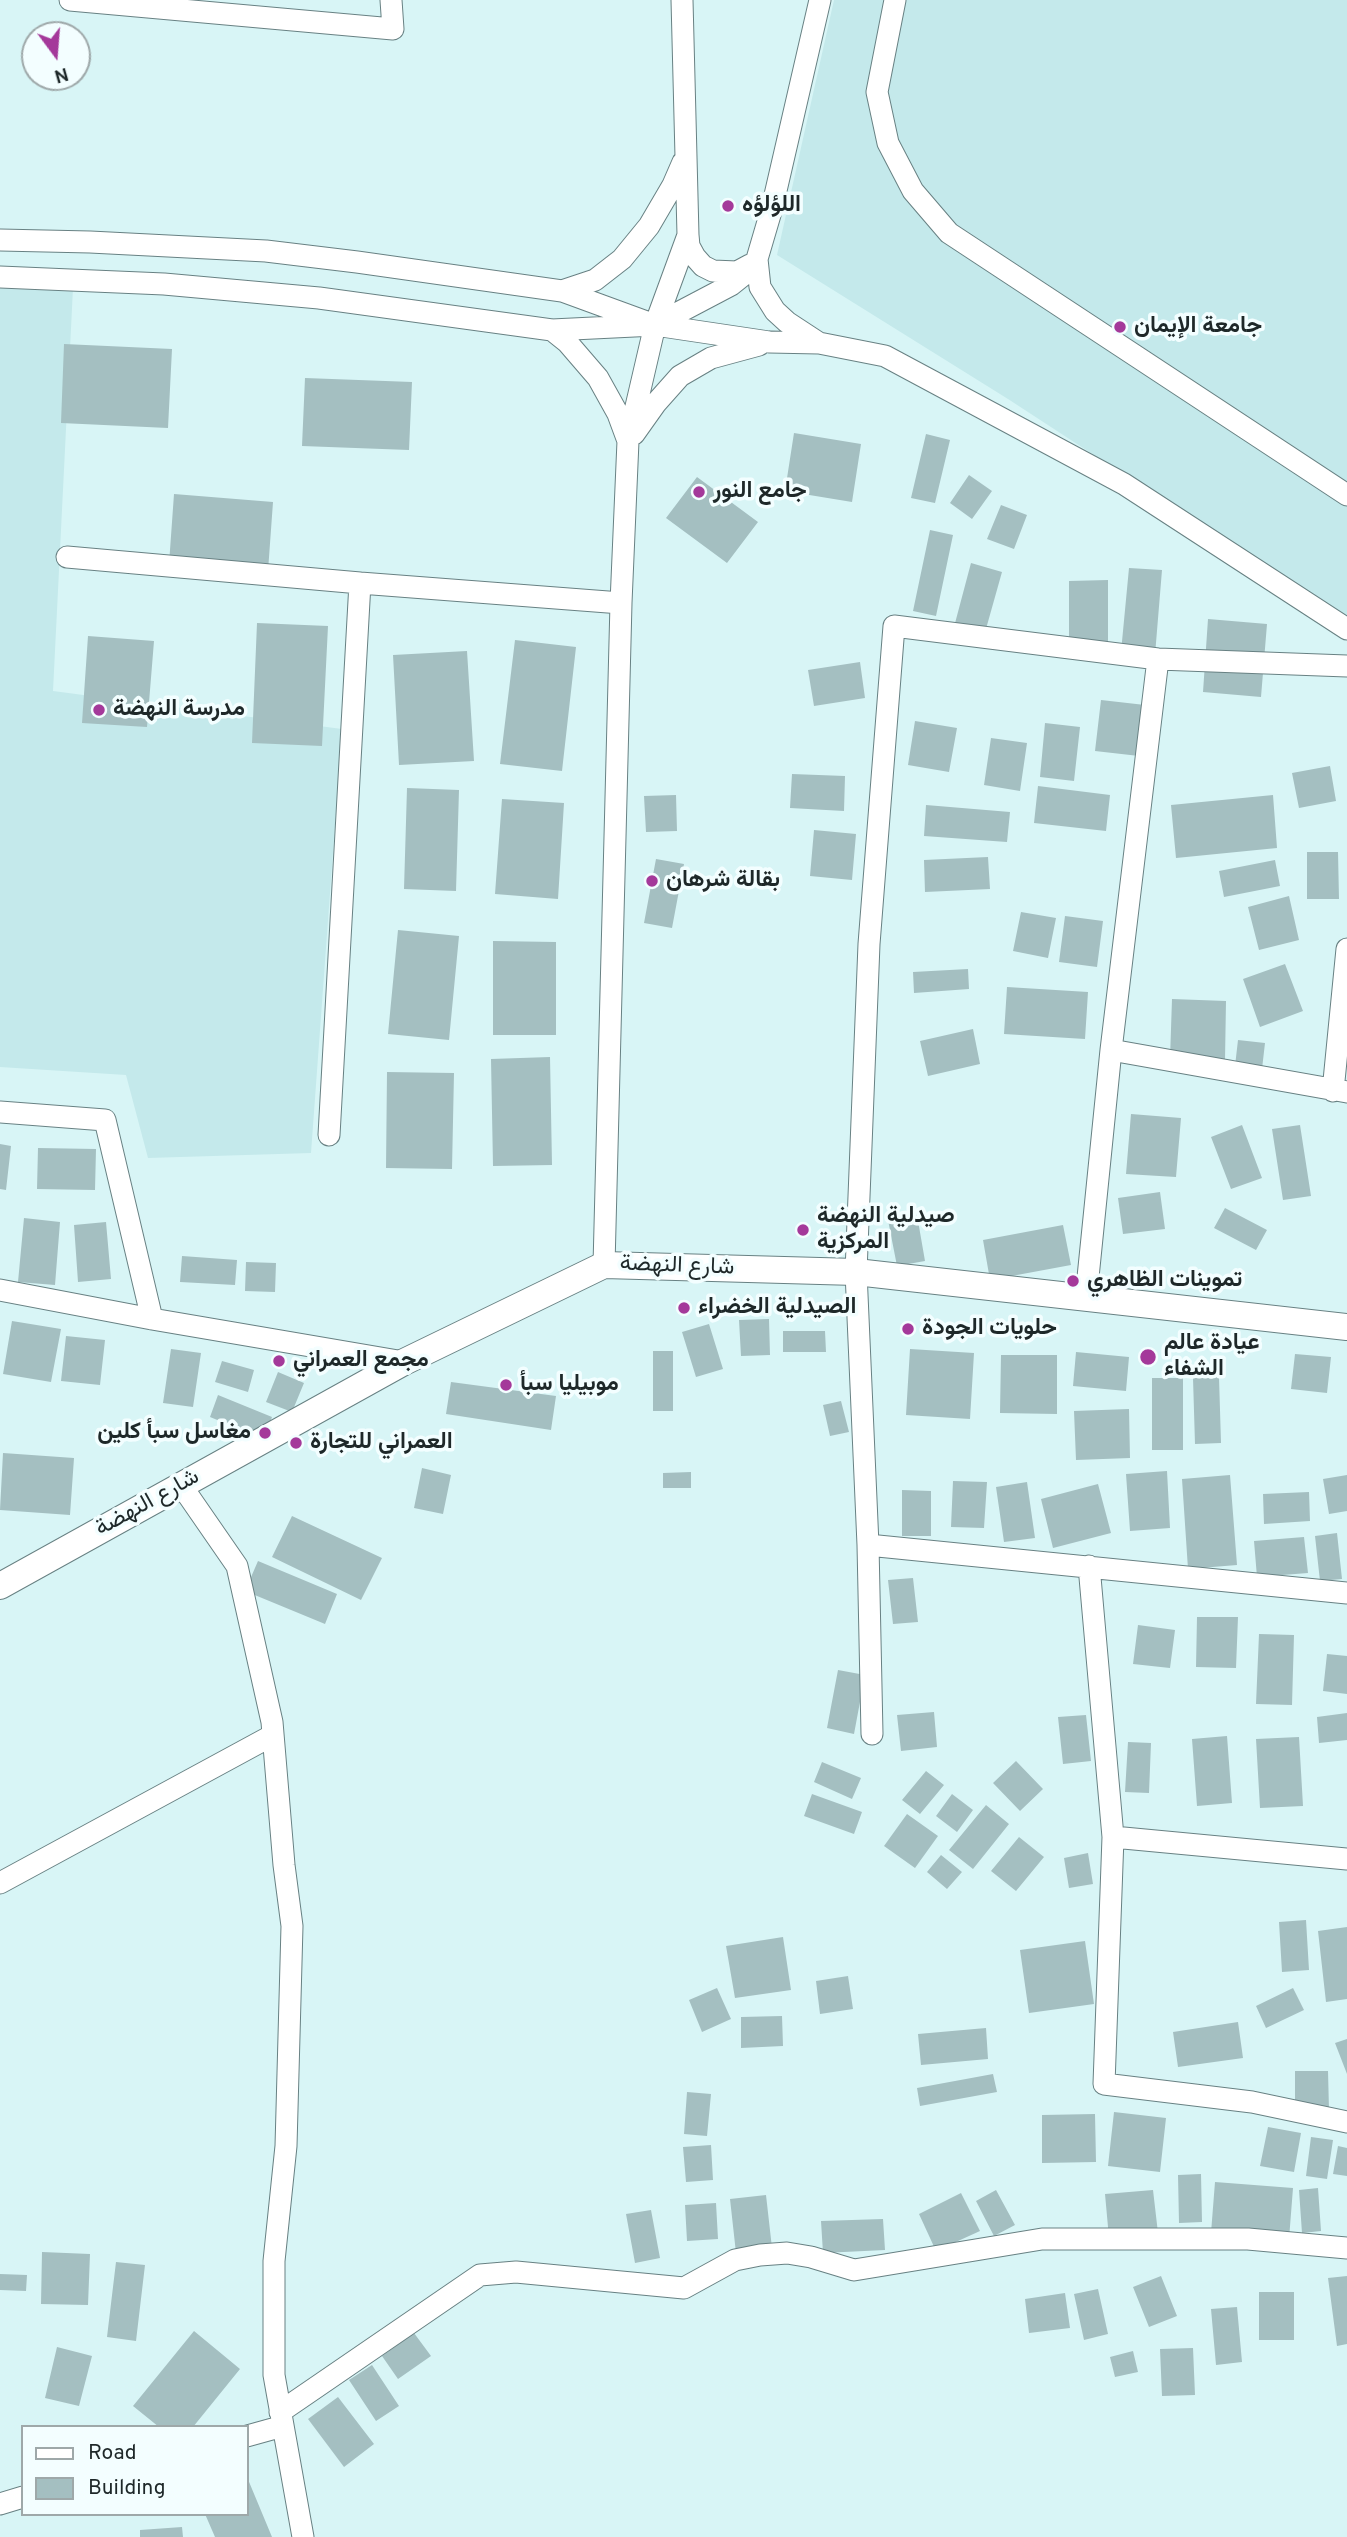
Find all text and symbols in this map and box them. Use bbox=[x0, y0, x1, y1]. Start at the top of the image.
north arrow bbox=[21, 21, 91, 91]
text: N bbox=[51, 61, 71, 88]
place label: اللؤلؤه bbox=[742, 192, 801, 220]
marker: اللؤلؤه bbox=[720, 198, 736, 214]
place label: جامعة الإيمان bbox=[1134, 313, 1262, 341]
marker: جامعة الإيمان bbox=[1112, 319, 1128, 335]
place label: جامع النور bbox=[713, 478, 807, 506]
marker: جامع النور bbox=[691, 484, 707, 500]
place label: مدرسة النهضة bbox=[113, 696, 245, 724]
marker: مدرسة النهضة bbox=[91, 702, 107, 718]
place label: بقالة شرهان bbox=[666, 867, 780, 895]
marker: بقالة شرهان bbox=[644, 873, 660, 889]
place label: صيدلية النهضة المركزية bbox=[817, 1203, 955, 1257]
marker: صيدلية النهضة المركزية bbox=[795, 1222, 811, 1238]
street label: شارع النهضة bbox=[619, 1251, 735, 1283]
place label: تموينات الظاهري bbox=[1087, 1267, 1242, 1295]
marker: تموينات الظاهري bbox=[1065, 1273, 1081, 1289]
place label: الصيدلية الخضراء bbox=[698, 1294, 856, 1322]
marker: الصيدلية الخضراء bbox=[676, 1300, 692, 1316]
place label: حلويات الجودة bbox=[922, 1315, 1057, 1343]
marker: حلويات الجودة bbox=[900, 1321, 916, 1337]
place label: عيادة عالم الشفاء bbox=[1164, 1330, 1260, 1384]
place label: مجمع العمراني bbox=[293, 1347, 429, 1375]
marker: عيادة عالم الشفاء bbox=[1138, 1347, 1158, 1367]
marker: مجمع العمراني bbox=[271, 1353, 287, 1369]
place label: موبيليا سبأ bbox=[520, 1371, 619, 1399]
marker: موبيليا سبأ bbox=[498, 1377, 514, 1393]
place label: مغاسل سبأ كلين bbox=[97, 1419, 251, 1447]
marker: مغاسل سبأ كلين bbox=[257, 1425, 273, 1441]
place label: العمراني للتجارة bbox=[310, 1429, 453, 1457]
marker: العمراني للتجارة bbox=[288, 1435, 304, 1451]
street label: شارع النهضة bbox=[91, 1464, 205, 1544]
legend bbox=[21, 2425, 248, 2516]
text: Road bbox=[88, 2440, 137, 2467]
text: Building bbox=[88, 2475, 166, 2502]

